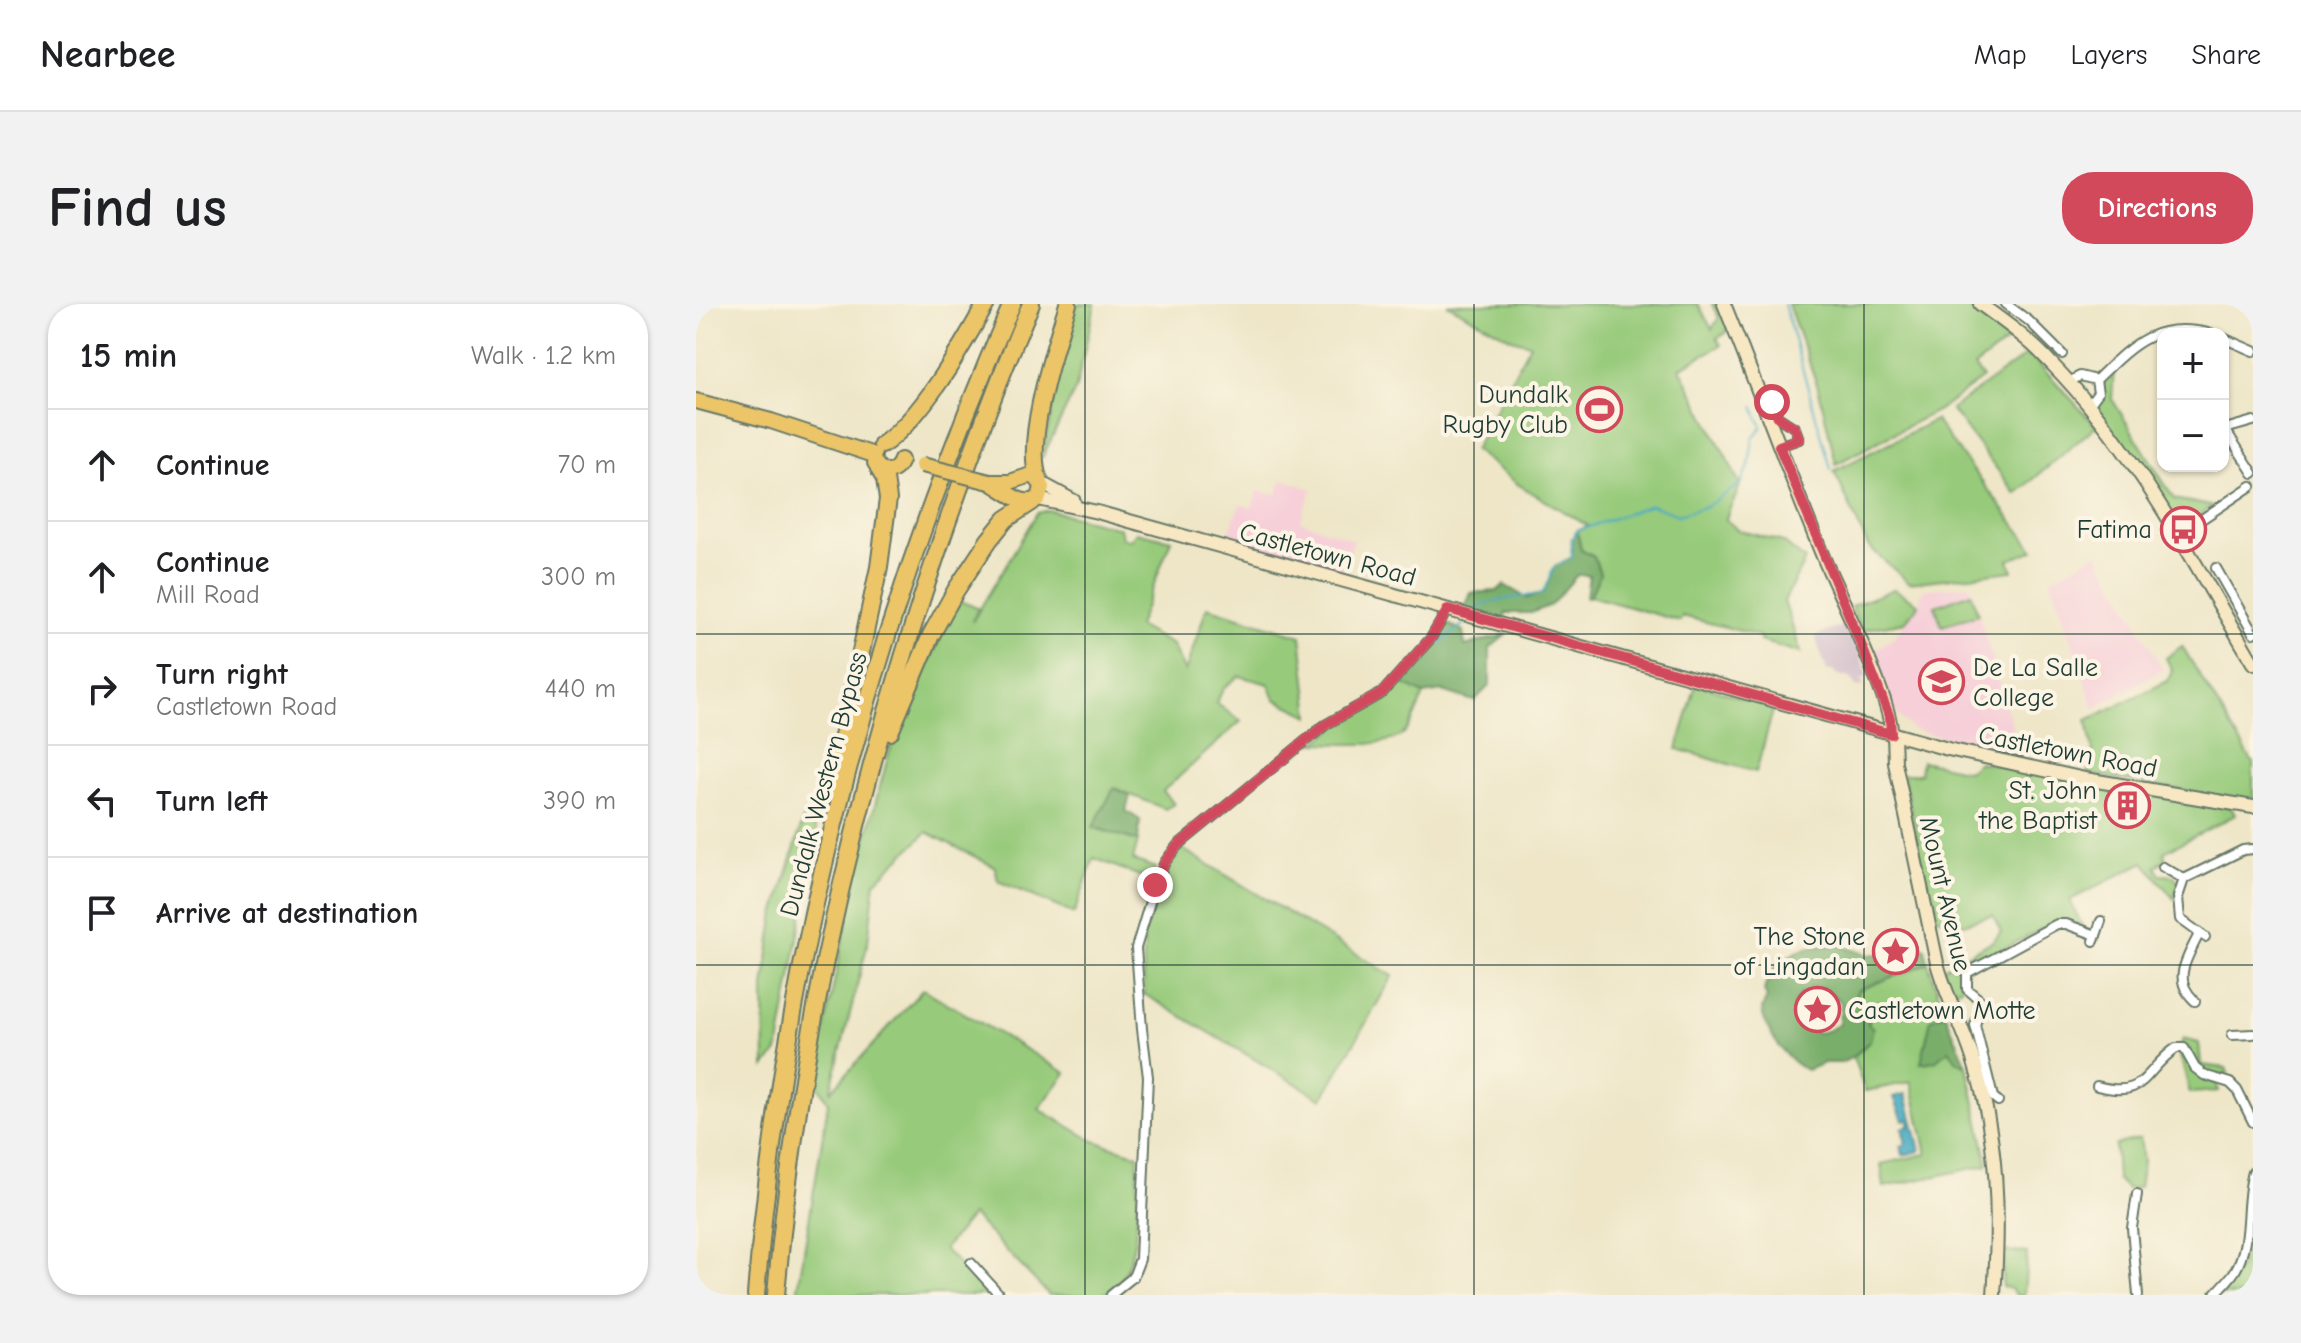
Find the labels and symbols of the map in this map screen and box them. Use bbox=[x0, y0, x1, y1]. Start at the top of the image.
place label: Dundalk Rugby Club bbox=[1442, 380, 1568, 440]
route start bbox=[1754, 384, 1790, 420]
sports icon: Dundalk Rugby Club bbox=[1575, 385, 1623, 433]
bus stop icon: Fatima bbox=[2159, 505, 2207, 553]
place label: Fatima bbox=[2077, 515, 2152, 545]
street label: Castletown Road bbox=[1236, 517, 1419, 593]
street label: Dundalk Western Bypass bbox=[774, 649, 874, 920]
place label: De La Salle College bbox=[1973, 653, 2098, 713]
school or university icon: De La Salle College bbox=[1918, 658, 1966, 706]
street label: Castletown Road bbox=[1976, 720, 2160, 784]
place label: St. John the Baptist bbox=[1977, 776, 2099, 836]
building icon: St. John the Baptist bbox=[2104, 781, 2152, 829]
street label: Mount Avenue bbox=[1913, 814, 1977, 975]
route end bbox=[1137, 867, 1173, 903]
place label: The Stone of Lingadan bbox=[1733, 922, 1865, 982]
place icon: The Stone of Lingadan bbox=[1872, 927, 1920, 975]
place icon: Castletown Motte bbox=[1793, 986, 1841, 1034]
place label: Castletown Motte bbox=[1848, 996, 2036, 1026]

